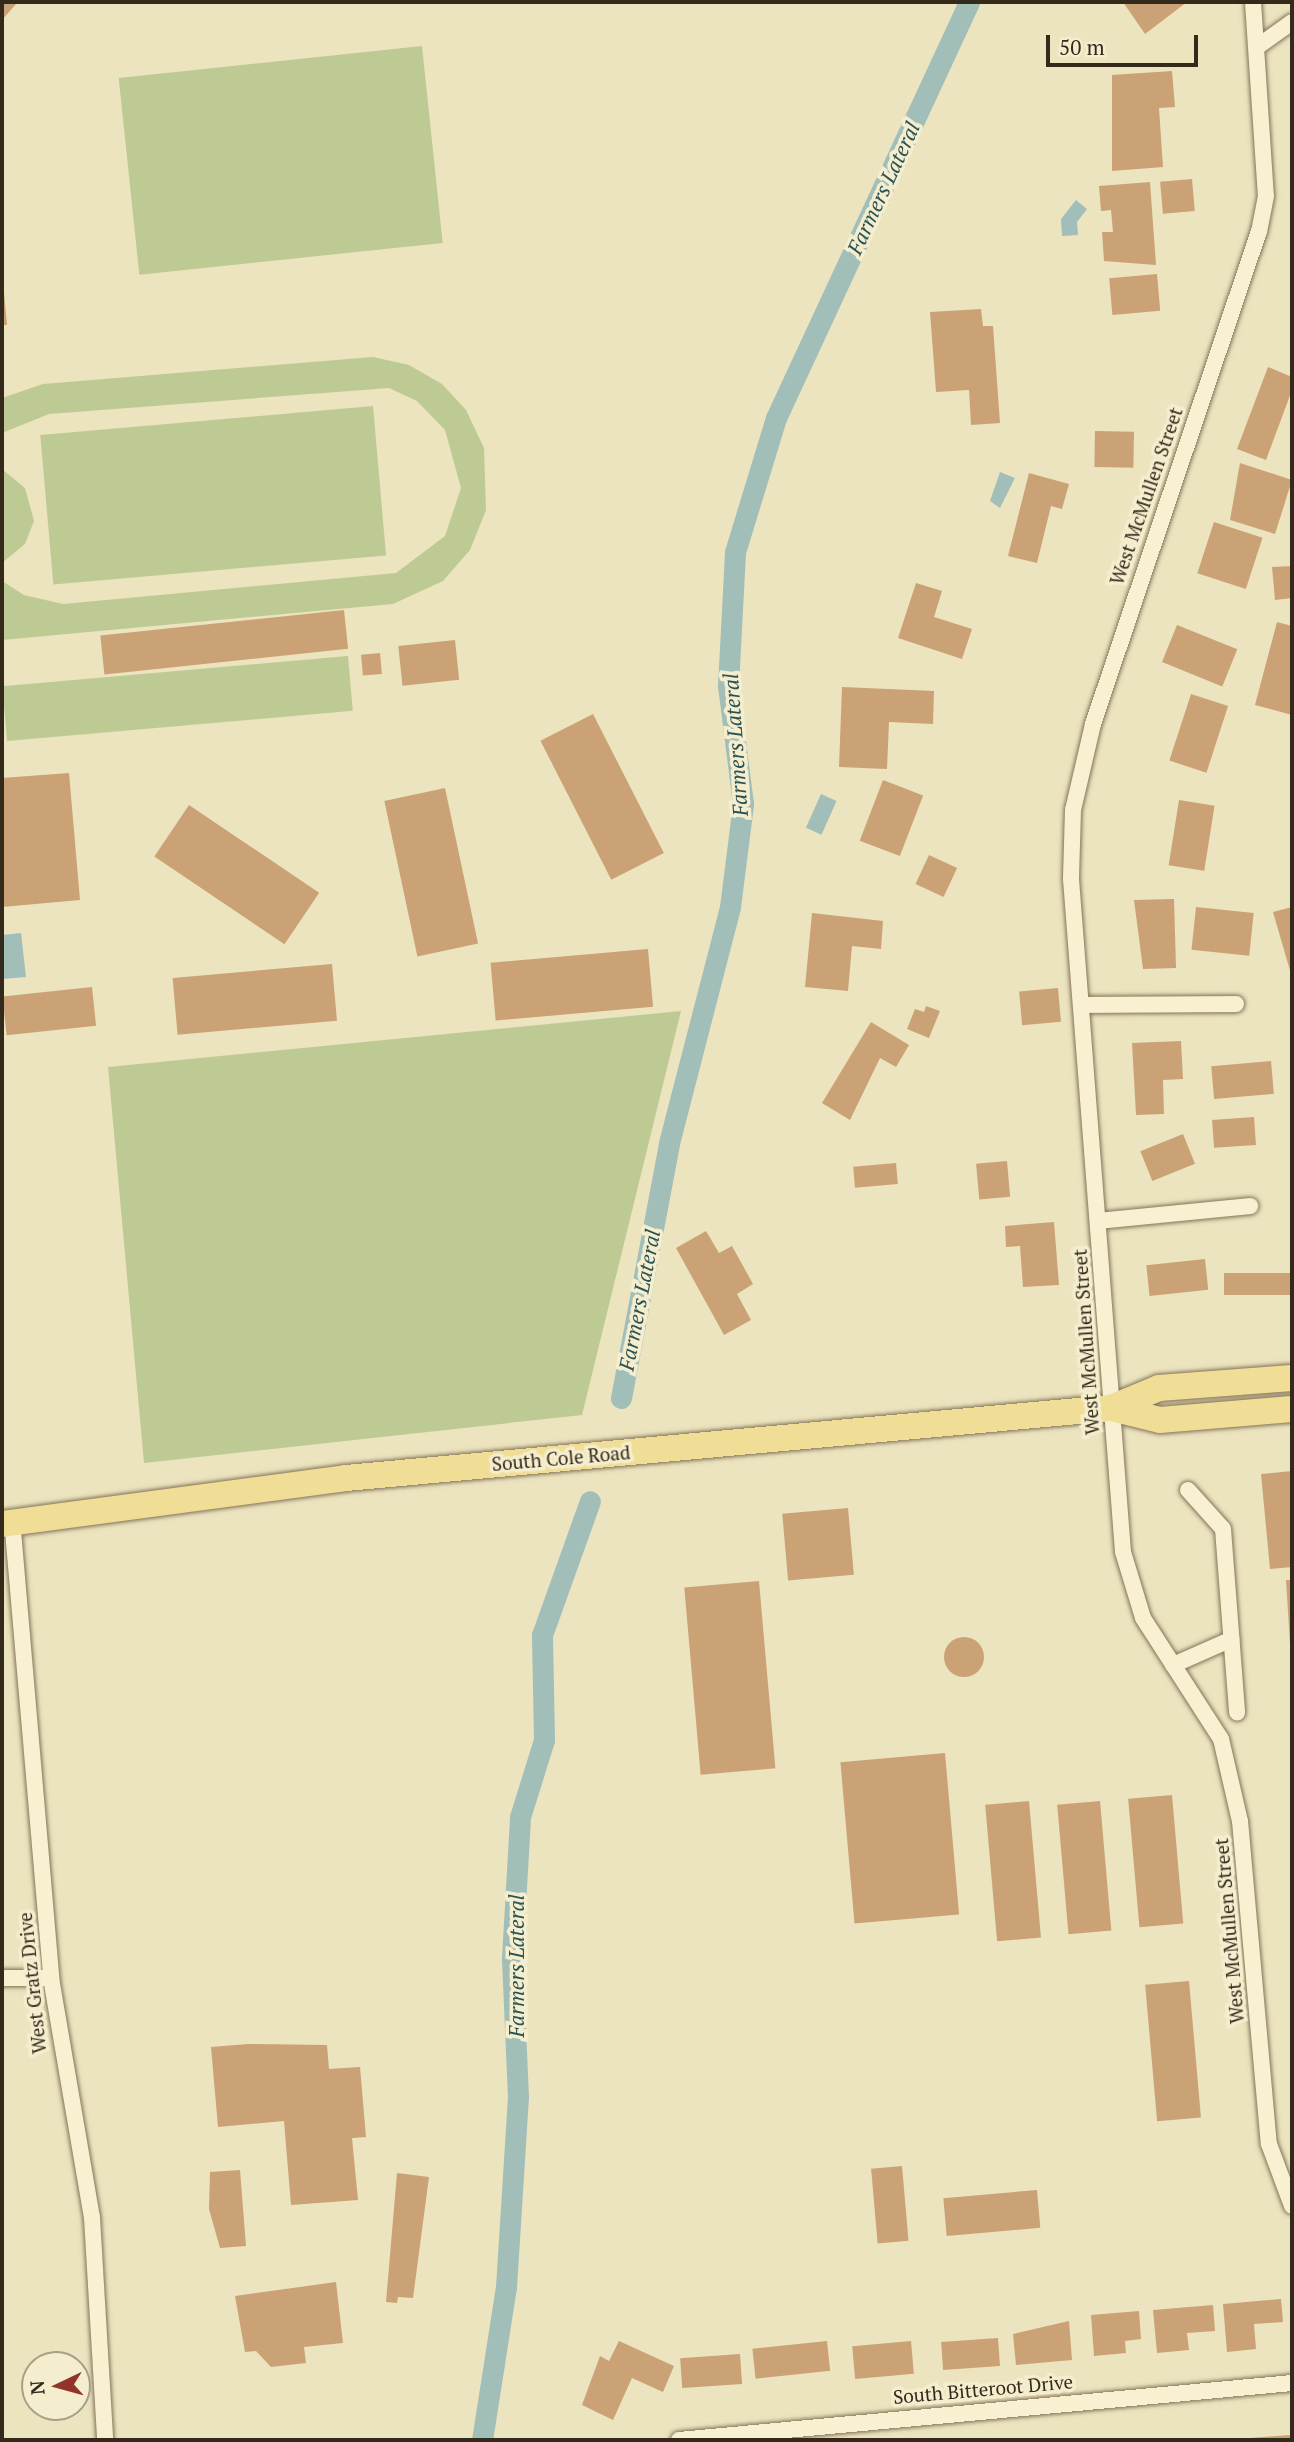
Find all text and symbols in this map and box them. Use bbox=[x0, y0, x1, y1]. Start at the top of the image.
scale bar bbox=[1049, 21, 1201, 65]
text: 50 m bbox=[1059, 33, 1105, 61]
water label: Farmers Lateral bbox=[841, 118, 925, 258]
street label: West McMullen Street bbox=[1105, 404, 1187, 588]
water label: Farmers Lateral bbox=[717, 673, 753, 817]
water label: Farmers Lateral bbox=[613, 1227, 665, 1373]
street label: West McMullen Street bbox=[1068, 1248, 1104, 1436]
street label: South Cole Road bbox=[491, 1441, 631, 1475]
street label: West McMullen Street bbox=[1210, 1837, 1248, 2025]
water label: Farmers Lateral bbox=[503, 1894, 529, 2038]
street label: West Gratz Drive bbox=[13, 1911, 51, 2055]
north arrow bbox=[21, 2351, 91, 2421]
street label: South Bitteroot Drive bbox=[892, 2370, 1074, 2408]
text: N bbox=[23, 2379, 50, 2396]

